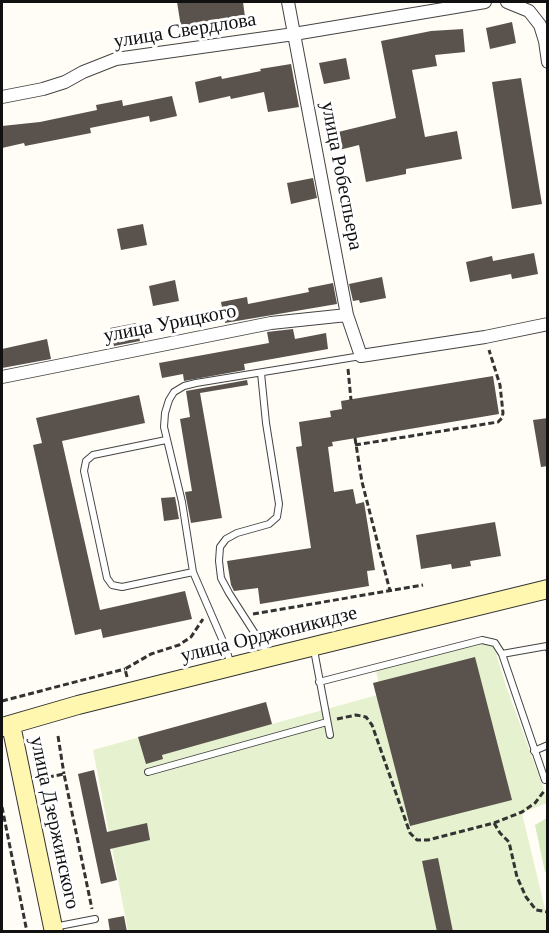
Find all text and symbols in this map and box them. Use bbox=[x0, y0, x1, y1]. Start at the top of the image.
street label: улица Свердлова bbox=[112, 8, 258, 54]
street label: улица Робеспьера bbox=[315, 100, 367, 252]
street label: улица Урицкого bbox=[102, 299, 238, 349]
street label: улица Орджоникидзе bbox=[178, 601, 360, 669]
street label: улица Дзержинского bbox=[24, 735, 84, 911]

